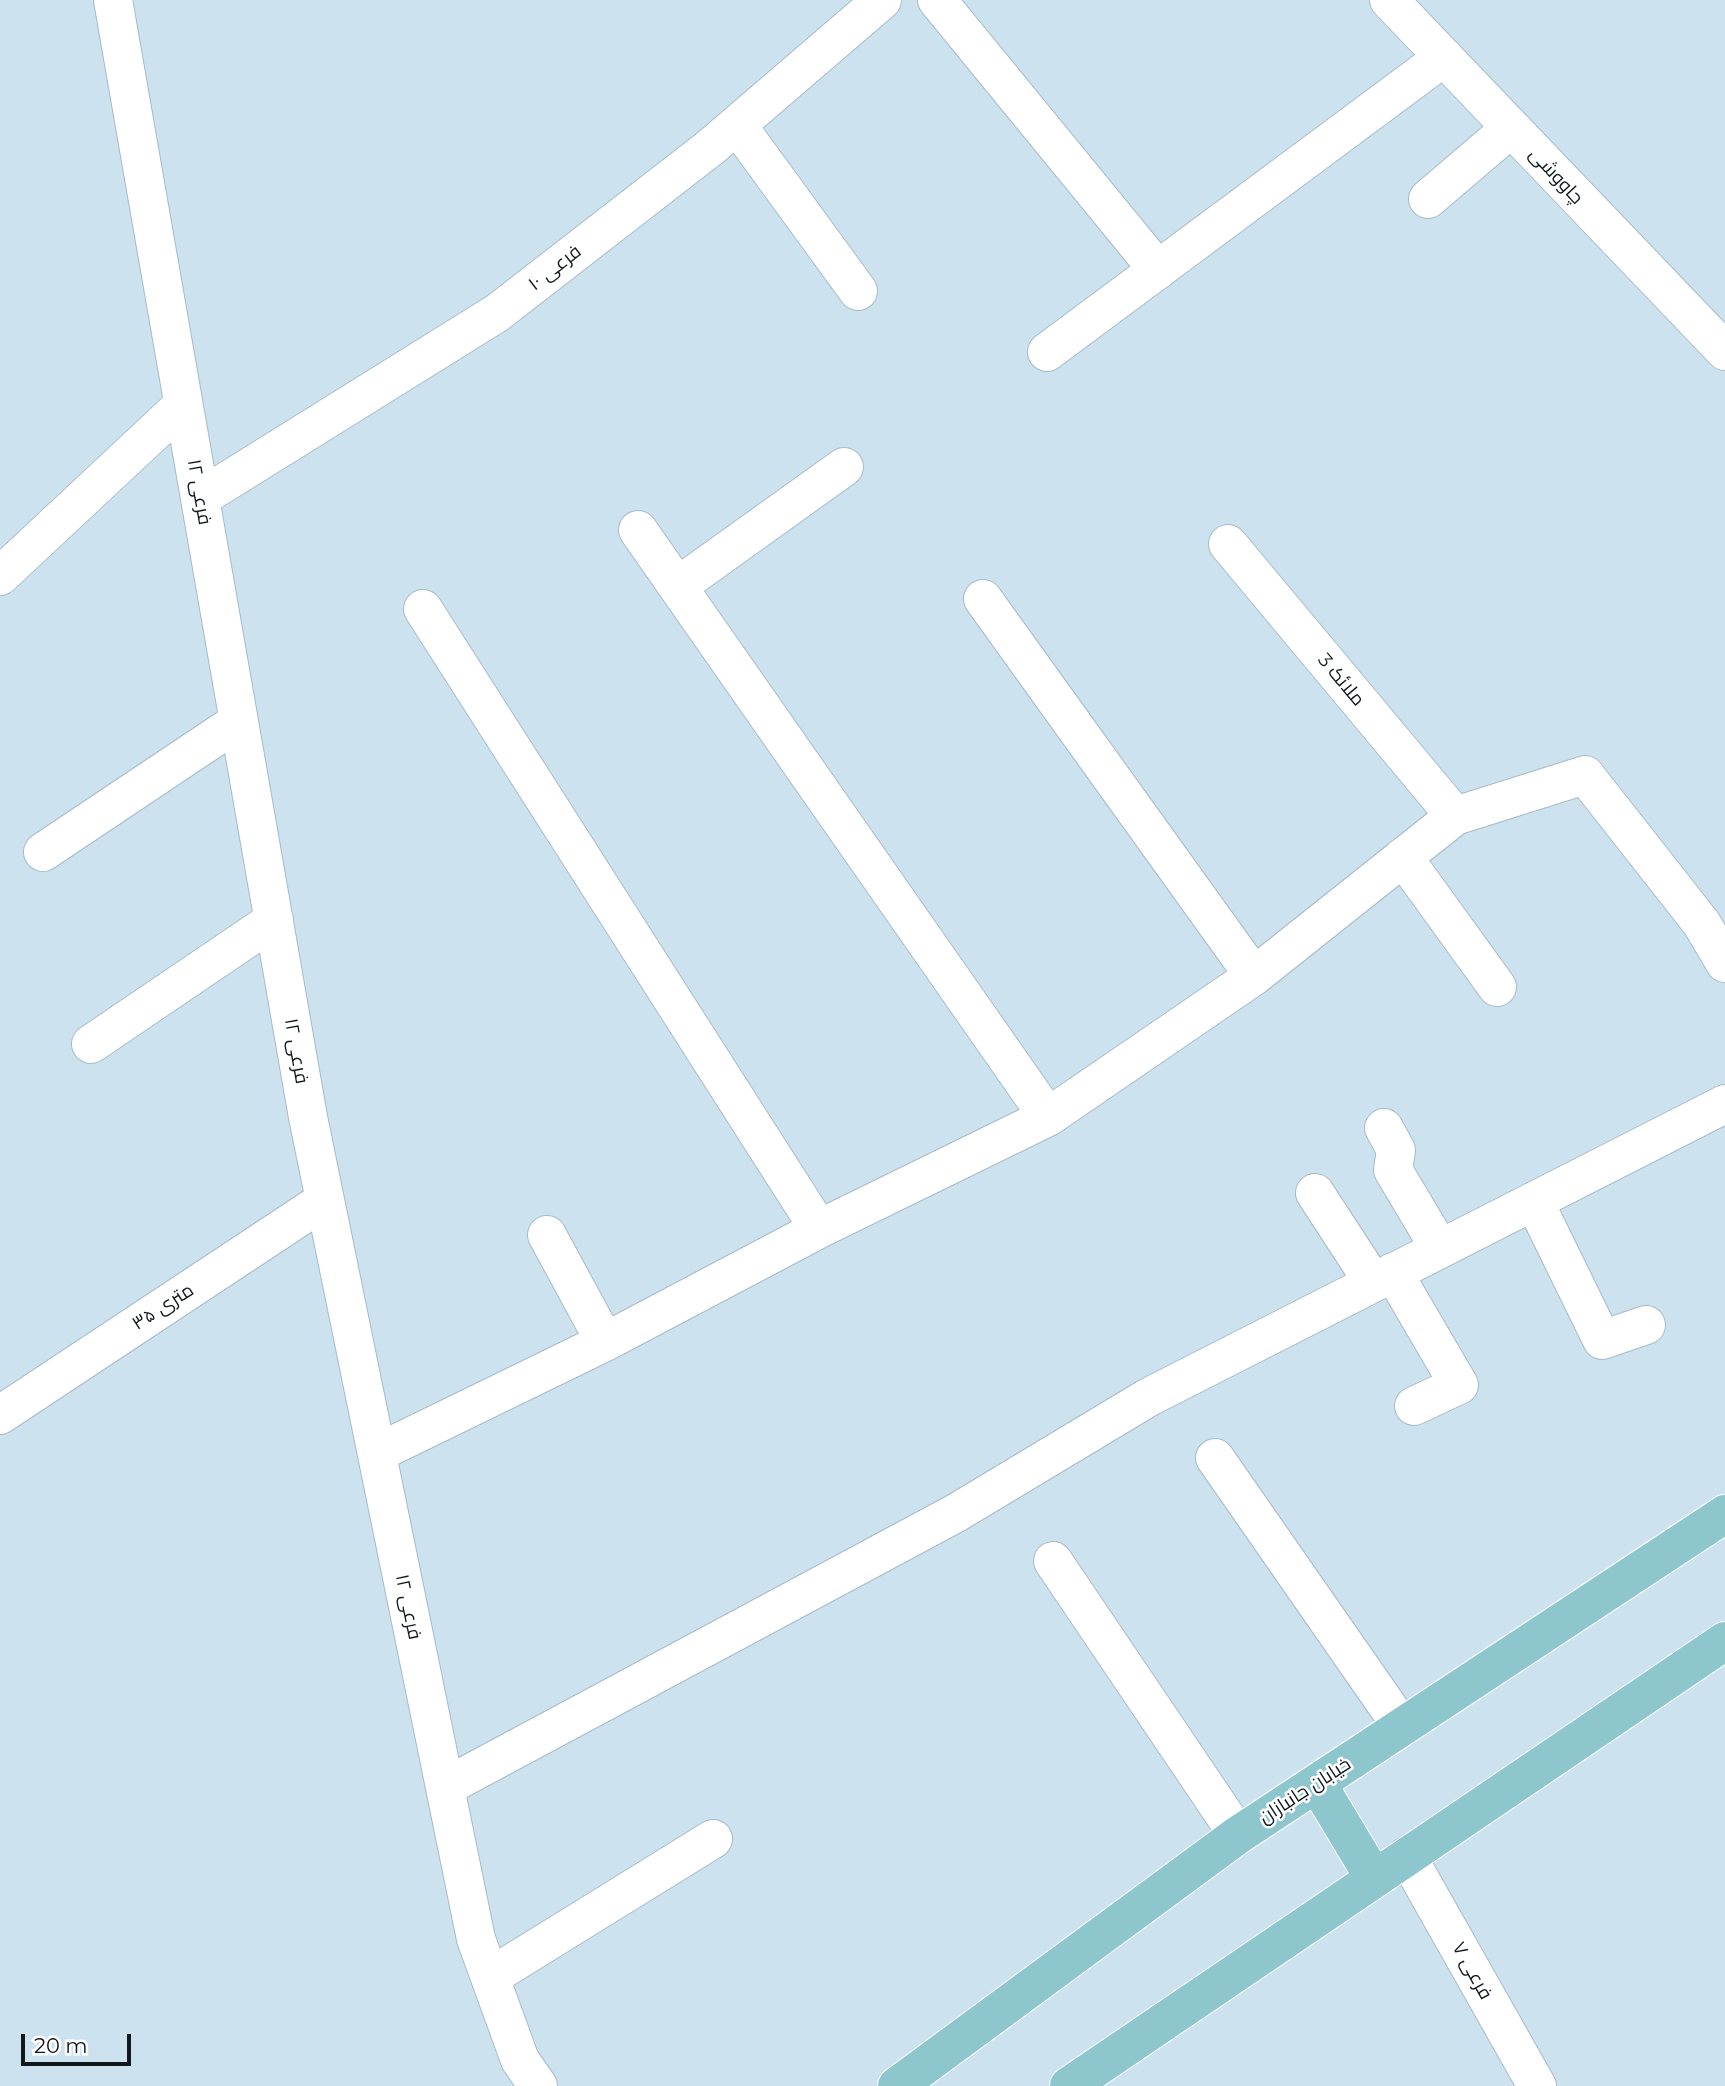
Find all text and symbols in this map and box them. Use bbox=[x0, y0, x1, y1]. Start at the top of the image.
street label: چاووشی bbox=[1524, 143, 1588, 209]
street label: فرعی ۱۰ bbox=[524, 240, 586, 296]
street label: فرعی ۱۲ bbox=[182, 457, 216, 527]
street label: ملائک 3 bbox=[1313, 649, 1369, 711]
street label: فرعی ۱۲ bbox=[279, 1016, 313, 1086]
street label: ۳۵ متری bbox=[128, 1279, 198, 1335]
street label: فرعی ۱۲ bbox=[390, 1572, 426, 1642]
street label: خیابان جانبازان bbox=[1255, 1753, 1355, 1829]
street label: فرعی ۷ bbox=[1447, 1938, 1497, 2004]
scale bar bbox=[24, 2020, 135, 2064]
text: 20 m bbox=[34, 2033, 88, 2058]

